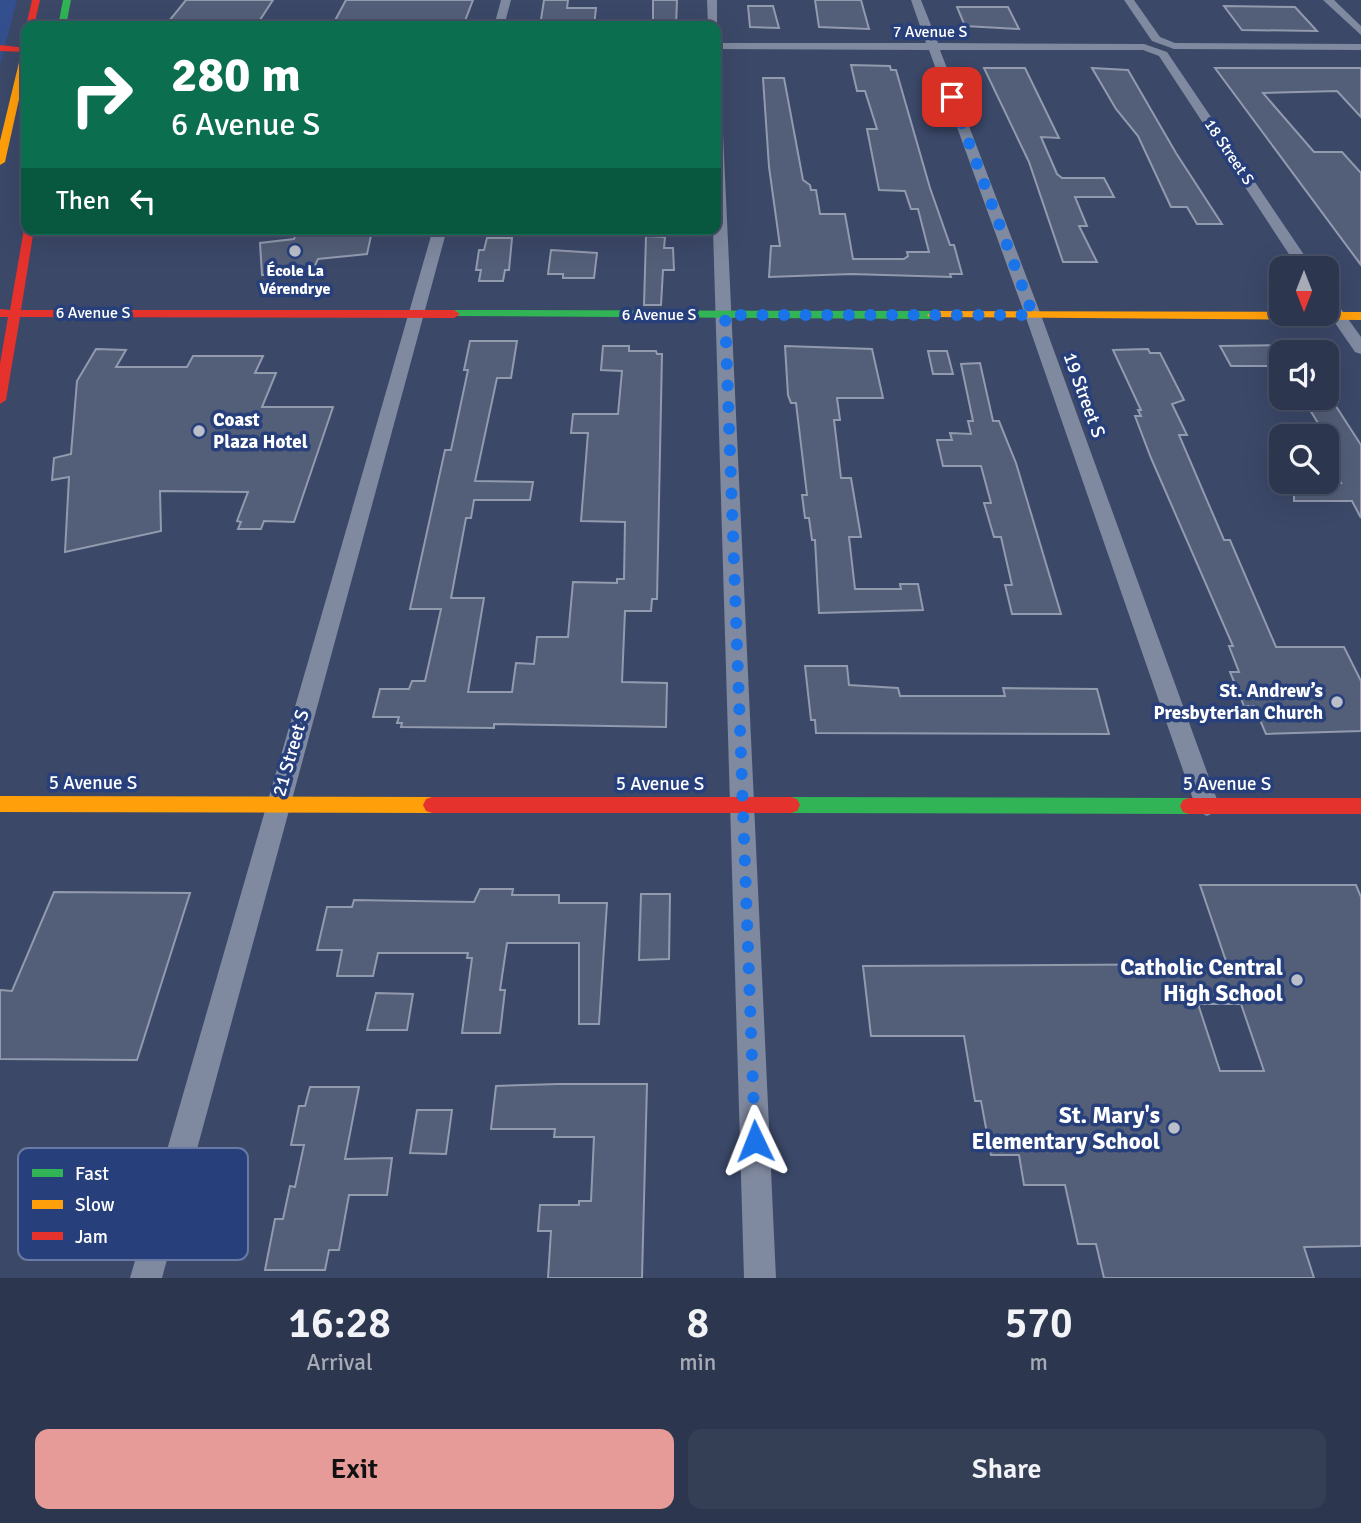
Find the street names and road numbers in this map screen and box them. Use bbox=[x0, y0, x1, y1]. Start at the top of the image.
street label: 7 Avenue S bbox=[893, 22, 967, 42]
street label: 18 Street S bbox=[1200, 115, 1258, 189]
street label: 6 Avenue S bbox=[56, 303, 130, 323]
street label: 6 Avenue S bbox=[622, 305, 696, 325]
street label: 19 Street S bbox=[1058, 349, 1110, 441]
street label: 21 Street S bbox=[267, 707, 315, 799]
street label: 5 Avenue S bbox=[49, 771, 137, 795]
street label: 5 Avenue S bbox=[616, 772, 704, 796]
street label: 5 Avenue S bbox=[1183, 772, 1271, 796]

